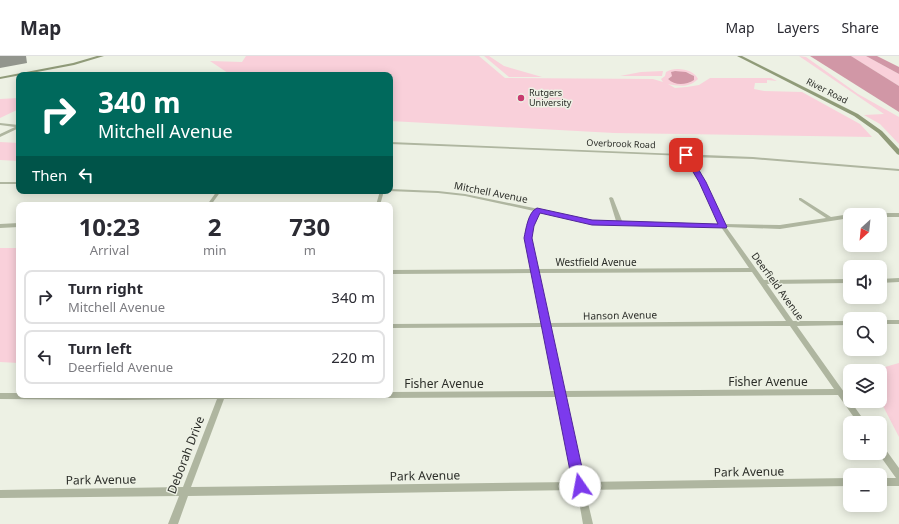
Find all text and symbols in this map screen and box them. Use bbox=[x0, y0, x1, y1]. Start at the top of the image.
text: Map bbox=[20, 15, 61, 41]
text: Map bbox=[726, 18, 755, 37]
text: Layers bbox=[777, 18, 819, 37]
text: Share bbox=[841, 18, 879, 37]
street label: River Road bbox=[804, 74, 850, 107]
text: 340 m bbox=[98, 83, 181, 121]
place label: Rutgers University bbox=[529, 86, 572, 109]
icon: right bbox=[32, 88, 84, 140]
marker: Rutgers University bbox=[516, 93, 526, 103]
text: Mitchell Avenue bbox=[98, 119, 233, 143]
street label: Overbrook Road bbox=[586, 136, 656, 151]
pin bbox=[669, 138, 703, 172]
icon: arrive bbox=[675, 144, 697, 166]
icon: left bbox=[75, 164, 97, 186]
text: Then bbox=[32, 165, 67, 185]
street label: Mitchell Avenue bbox=[453, 178, 529, 206]
north arrow bbox=[843, 208, 887, 252]
map controls bbox=[843, 208, 887, 512]
text: 10:23 bbox=[79, 210, 140, 243]
text: 2 bbox=[208, 210, 222, 243]
text: 730 bbox=[289, 210, 330, 243]
text: Arrival bbox=[90, 241, 129, 259]
text: min bbox=[203, 241, 226, 259]
text: m bbox=[304, 241, 316, 259]
street label: Deerfield Avenue bbox=[749, 249, 808, 323]
street label: Westfield Avenue bbox=[555, 255, 637, 269]
button: sound bbox=[843, 260, 887, 304]
text: Turn right bbox=[68, 278, 143, 298]
icon: right bbox=[34, 286, 56, 308]
text: 340 m bbox=[331, 287, 375, 307]
text: Mitchell Avenue bbox=[68, 298, 165, 316]
street label: Hanson Avenue bbox=[583, 307, 657, 323]
button: search bbox=[843, 312, 887, 356]
text: Turn left bbox=[68, 338, 132, 358]
icon: left bbox=[34, 346, 56, 368]
text: 220 m bbox=[331, 347, 375, 367]
text: Deerfield Avenue bbox=[68, 358, 173, 376]
button: layers bbox=[843, 364, 887, 408]
street label: Fisher Avenue bbox=[728, 373, 808, 390]
street label: Fisher Avenue bbox=[404, 375, 484, 392]
street label: Deborah Drive bbox=[163, 413, 208, 496]
button: + bbox=[843, 416, 887, 460]
street label: Park Avenue bbox=[714, 462, 785, 481]
position arrow bbox=[559, 465, 601, 507]
street label: Park Avenue bbox=[390, 466, 461, 485]
button: − bbox=[843, 468, 887, 512]
street label: Park Avenue bbox=[66, 470, 137, 489]

